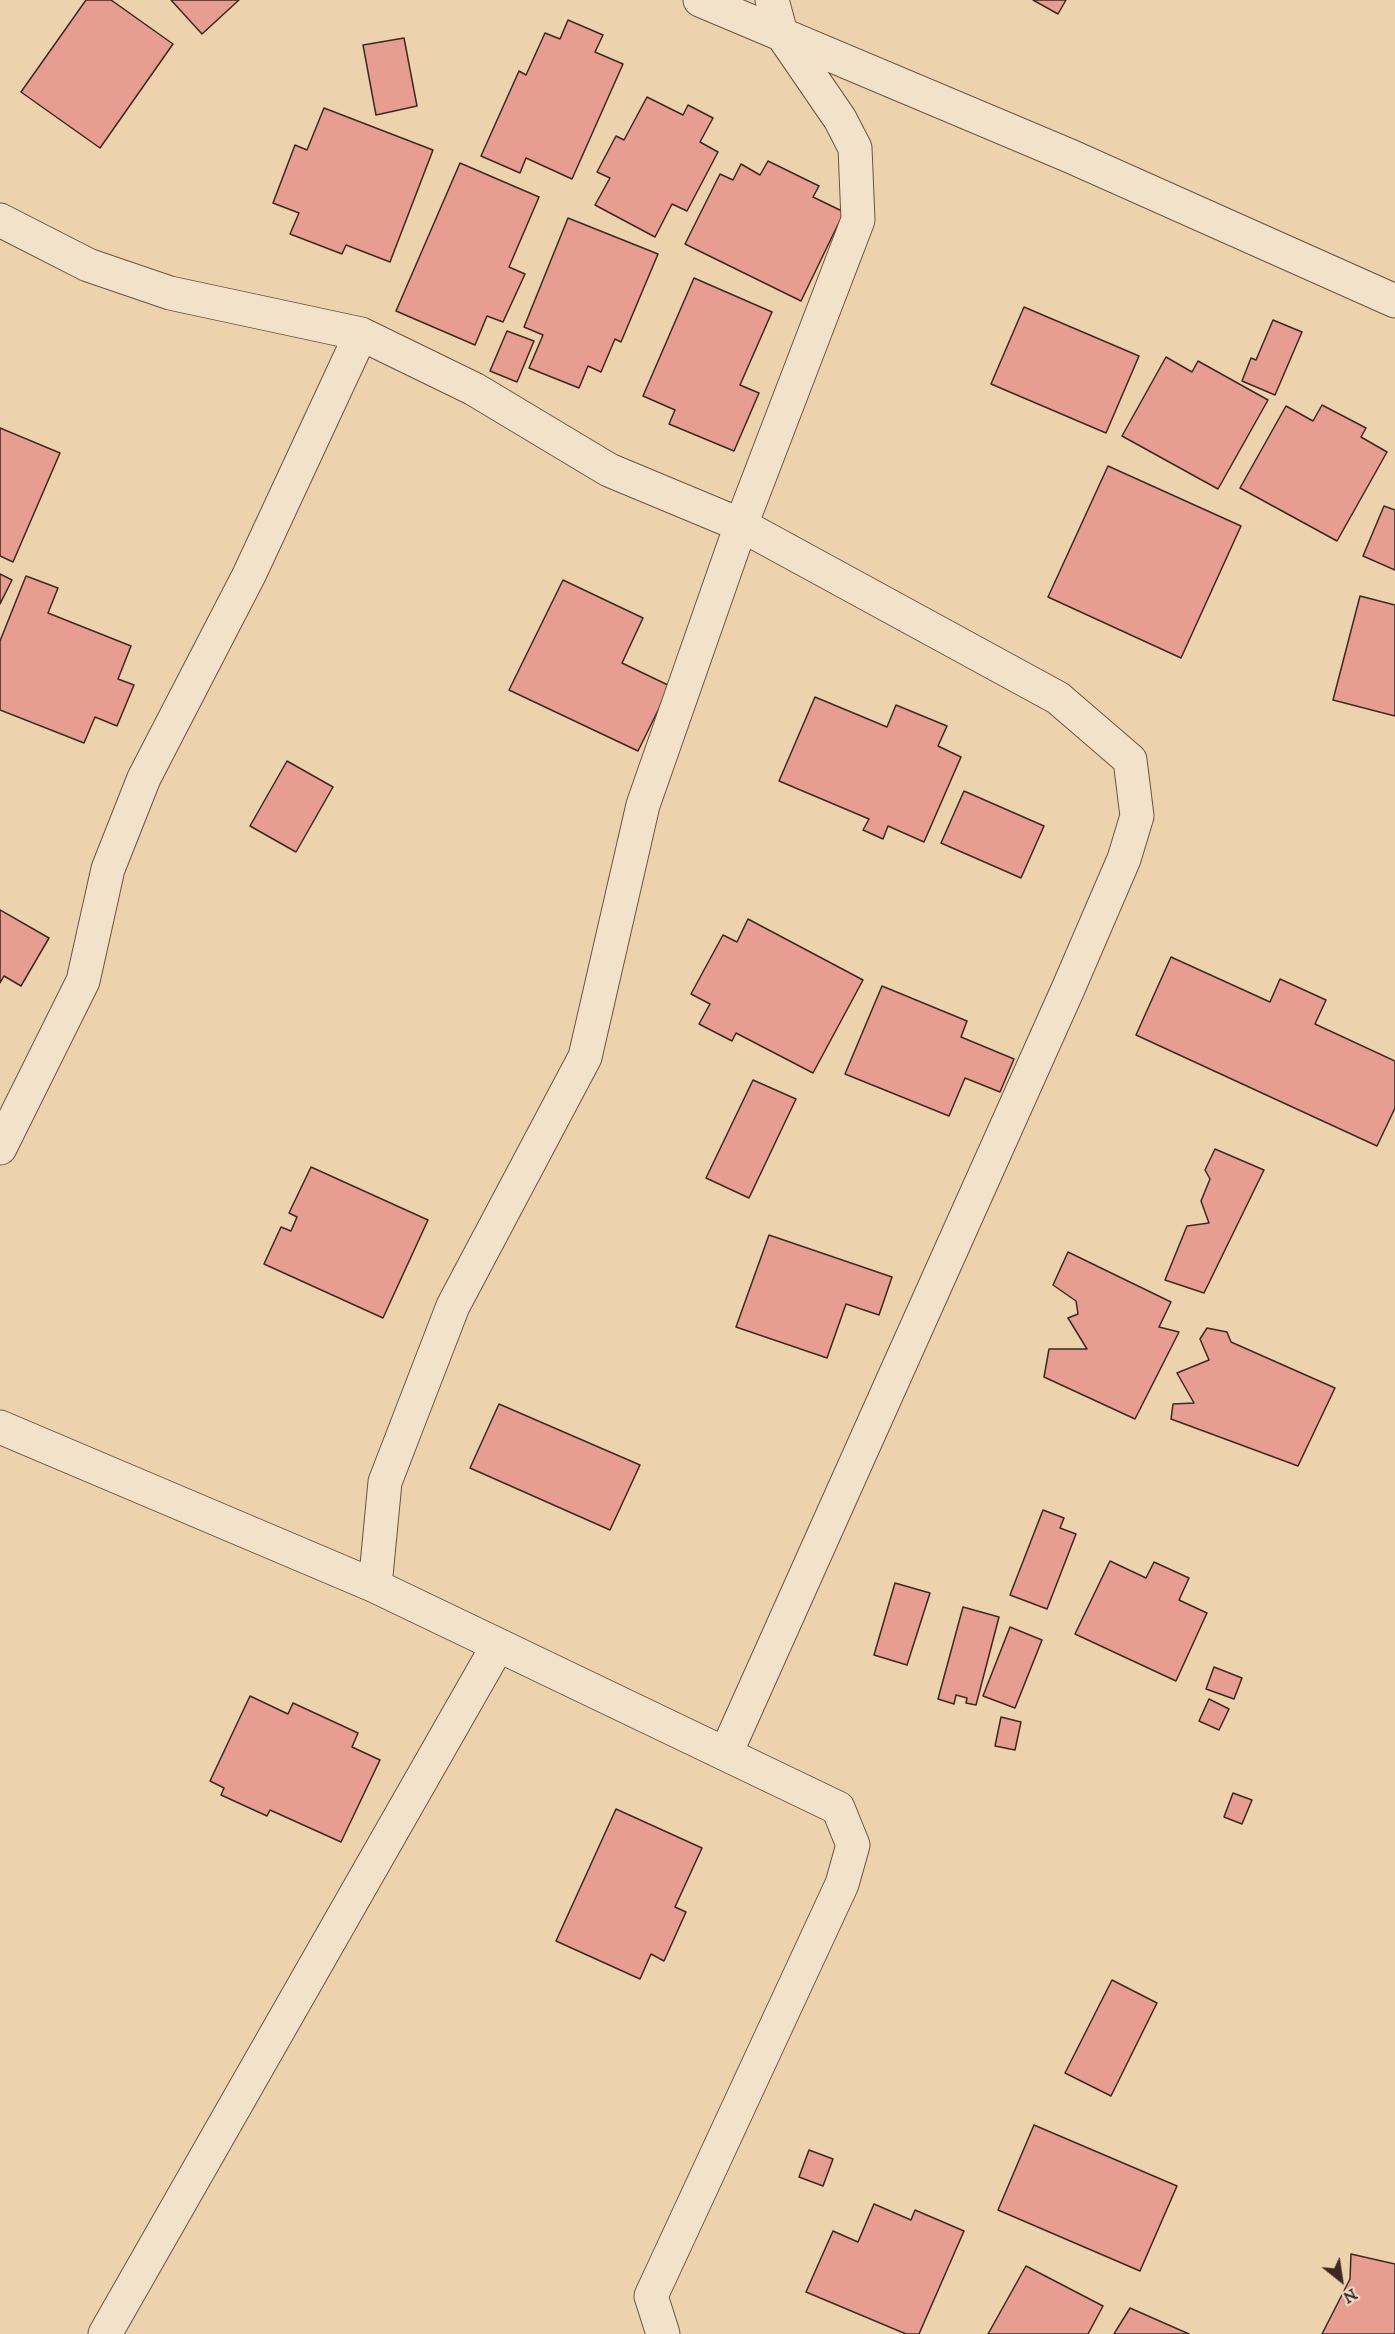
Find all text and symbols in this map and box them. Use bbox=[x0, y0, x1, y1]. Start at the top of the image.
north arrow bbox=[1311, 2250, 1371, 2310]
text: N bbox=[1339, 2284, 1361, 2308]

